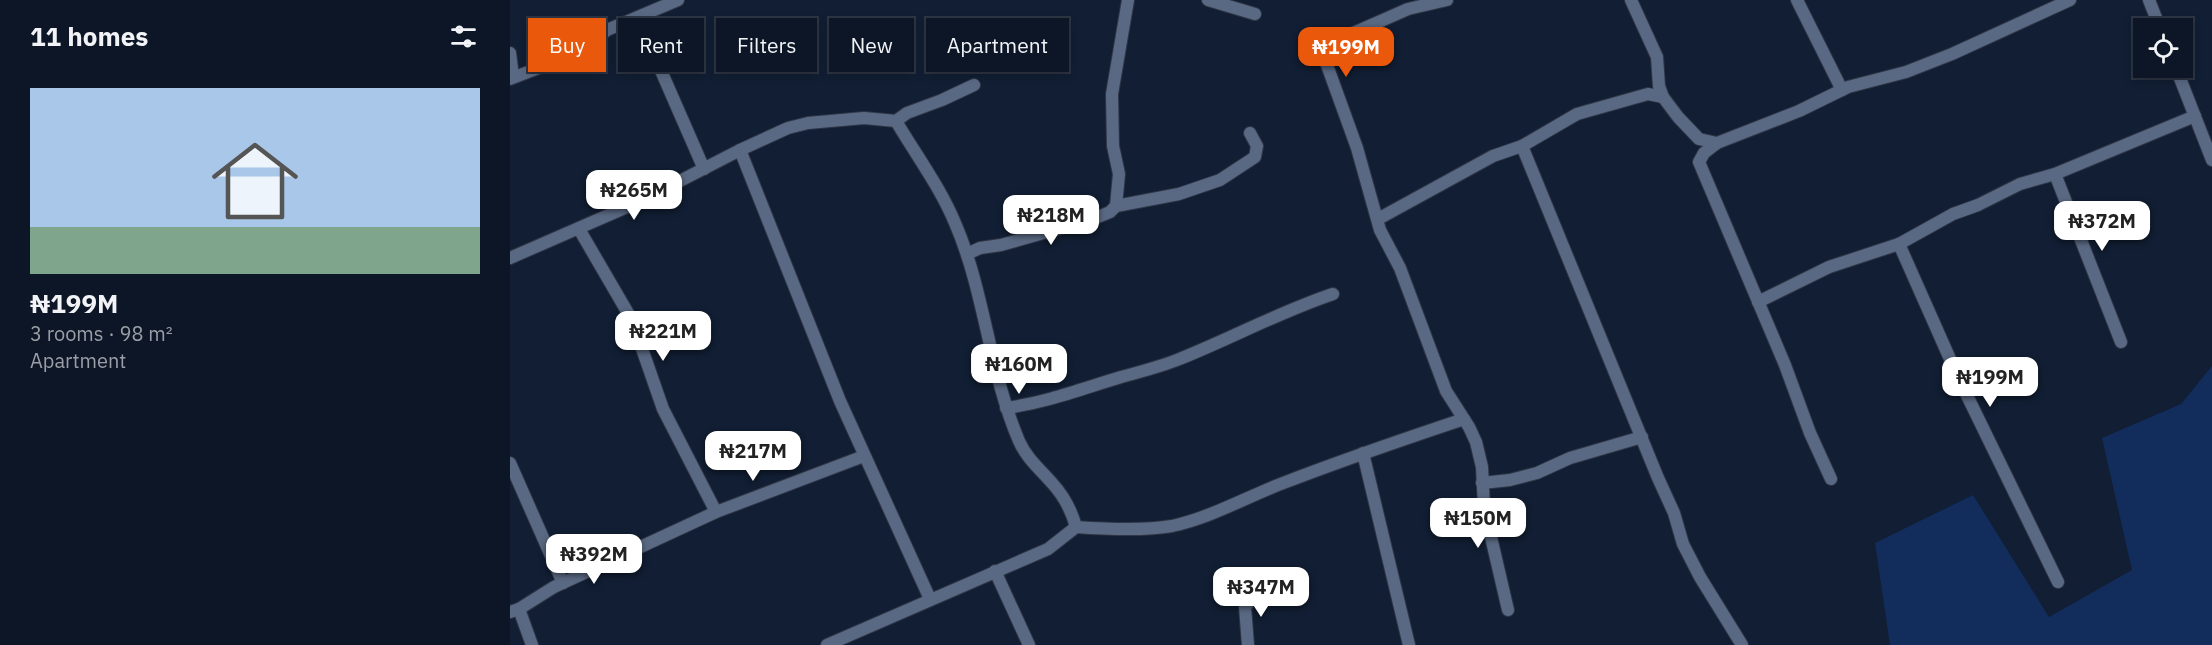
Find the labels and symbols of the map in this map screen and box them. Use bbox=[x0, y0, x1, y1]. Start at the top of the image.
pin: ₦199M bbox=[1304, 27, 1388, 78]
pin: ₦265M bbox=[592, 170, 676, 221]
pin: ₦218M bbox=[1009, 195, 1093, 246]
pin: ₦372M bbox=[2060, 201, 2144, 252]
pin: ₦221M bbox=[621, 311, 705, 362]
pin: ₦160M bbox=[977, 344, 1061, 395]
pin: ₦199M bbox=[1948, 357, 2032, 408]
pin: ₦217M bbox=[711, 431, 795, 482]
pin: ₦150M bbox=[1436, 498, 1520, 549]
pin: ₦392M bbox=[552, 534, 636, 585]
pin: ₦347M bbox=[1219, 567, 1303, 618]

